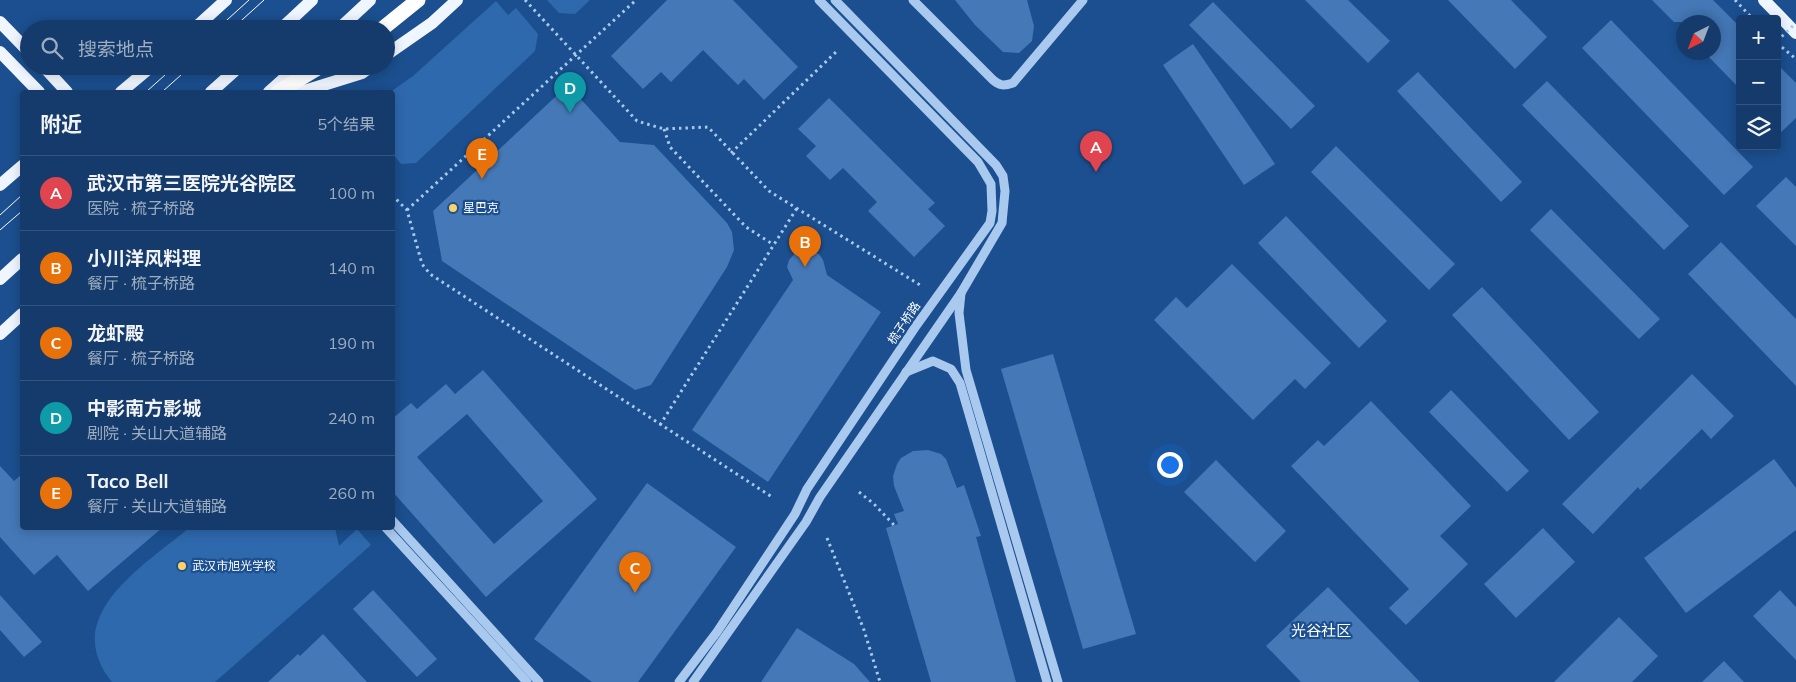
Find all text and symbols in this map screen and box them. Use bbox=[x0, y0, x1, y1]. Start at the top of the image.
north arrow bbox=[1676, 15, 1721, 60]
map controls bbox=[1736, 15, 1781, 150]
button: + bbox=[1736, 15, 1781, 60]
search box bbox=[20, 20, 395, 75]
icon: search bbox=[38, 34, 66, 62]
text: 搜索地点 bbox=[78, 37, 154, 61]
button: − bbox=[1736, 60, 1781, 105]
pin: D bbox=[554, 72, 586, 113]
button: layers bbox=[1736, 105, 1781, 150]
text: 附近 bbox=[40, 111, 82, 137]
text: 5个结果 bbox=[317, 114, 375, 134]
pin: A bbox=[1080, 131, 1112, 172]
pin: E bbox=[466, 138, 498, 179]
text: 武汉市第三医院光谷院区 bbox=[87, 171, 296, 195]
text: A bbox=[50, 183, 62, 203]
text: 100 m bbox=[328, 183, 375, 203]
text: 医院 · 梳子桥路 bbox=[87, 198, 195, 218]
place label: 星巴克 bbox=[463, 200, 499, 215]
marker: 星巴克 bbox=[447, 202, 459, 214]
pin: B bbox=[789, 226, 821, 267]
text: 小川洋风料理 bbox=[87, 246, 201, 270]
text: B bbox=[50, 258, 62, 278]
text: 140 m bbox=[328, 258, 375, 278]
text: 餐厅 · 梳子桥路 bbox=[87, 273, 195, 293]
street label: 梳子桥路 bbox=[884, 299, 923, 347]
text: 龙虾殿 bbox=[87, 321, 144, 345]
text: C bbox=[51, 333, 61, 353]
text: 190 m bbox=[328, 333, 375, 353]
text: 餐厅 · 梳子桥路 bbox=[87, 348, 195, 368]
text: 中影南方影城 bbox=[87, 396, 201, 420]
text: D bbox=[50, 408, 62, 428]
text: 240 m bbox=[328, 408, 375, 428]
text: 剧院 · 关山大道辅路 bbox=[87, 423, 227, 443]
your location bbox=[1157, 452, 1183, 478]
text: Taco Bell bbox=[87, 469, 168, 493]
text: E bbox=[51, 483, 61, 503]
text: 260 m bbox=[328, 483, 375, 503]
text: 餐厅 · 关山大道辅路 bbox=[87, 496, 227, 516]
pin: C bbox=[619, 552, 651, 593]
place label: 武汉市旭光学校 bbox=[192, 558, 276, 573]
marker: 武汉市旭光学校 bbox=[176, 560, 188, 572]
district label: 光谷社区 bbox=[1291, 621, 1351, 640]

